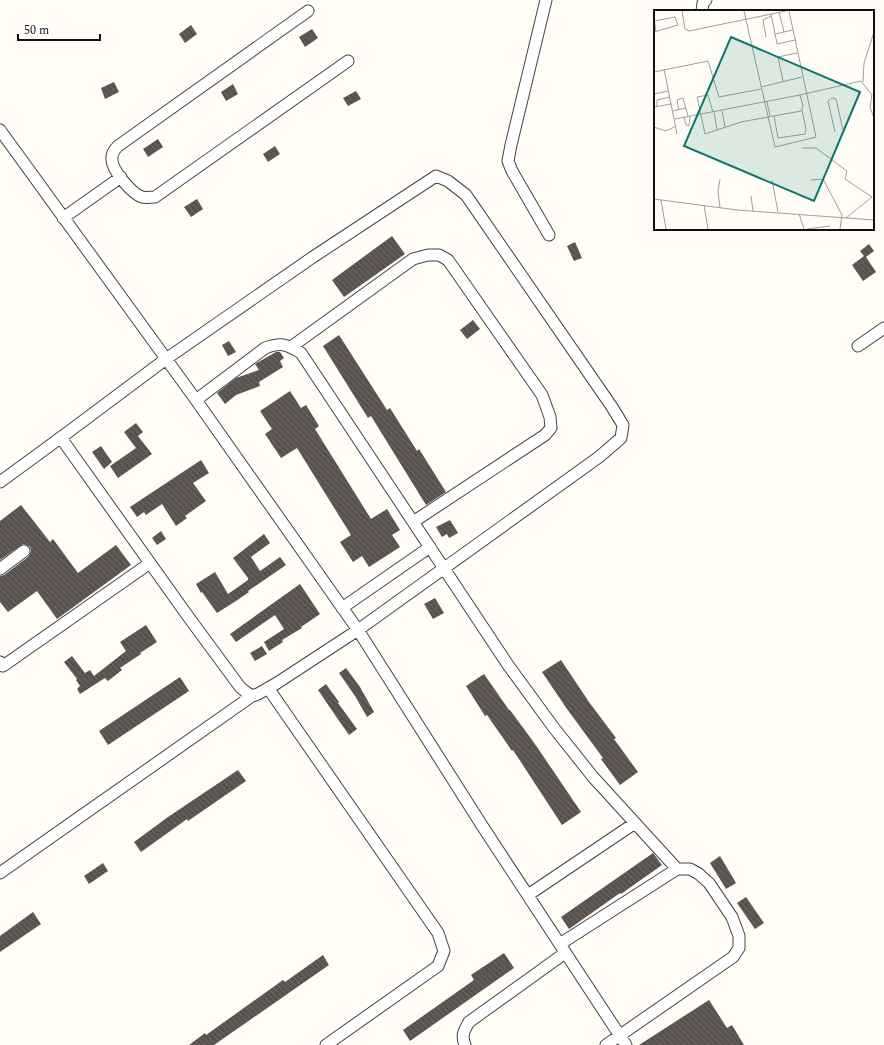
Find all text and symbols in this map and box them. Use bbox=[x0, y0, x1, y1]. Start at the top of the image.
inset map bbox=[654, 10, 874, 230]
scale bar bbox=[18, 16, 100, 42]
text: 50 m bbox=[24, 21, 49, 40]

